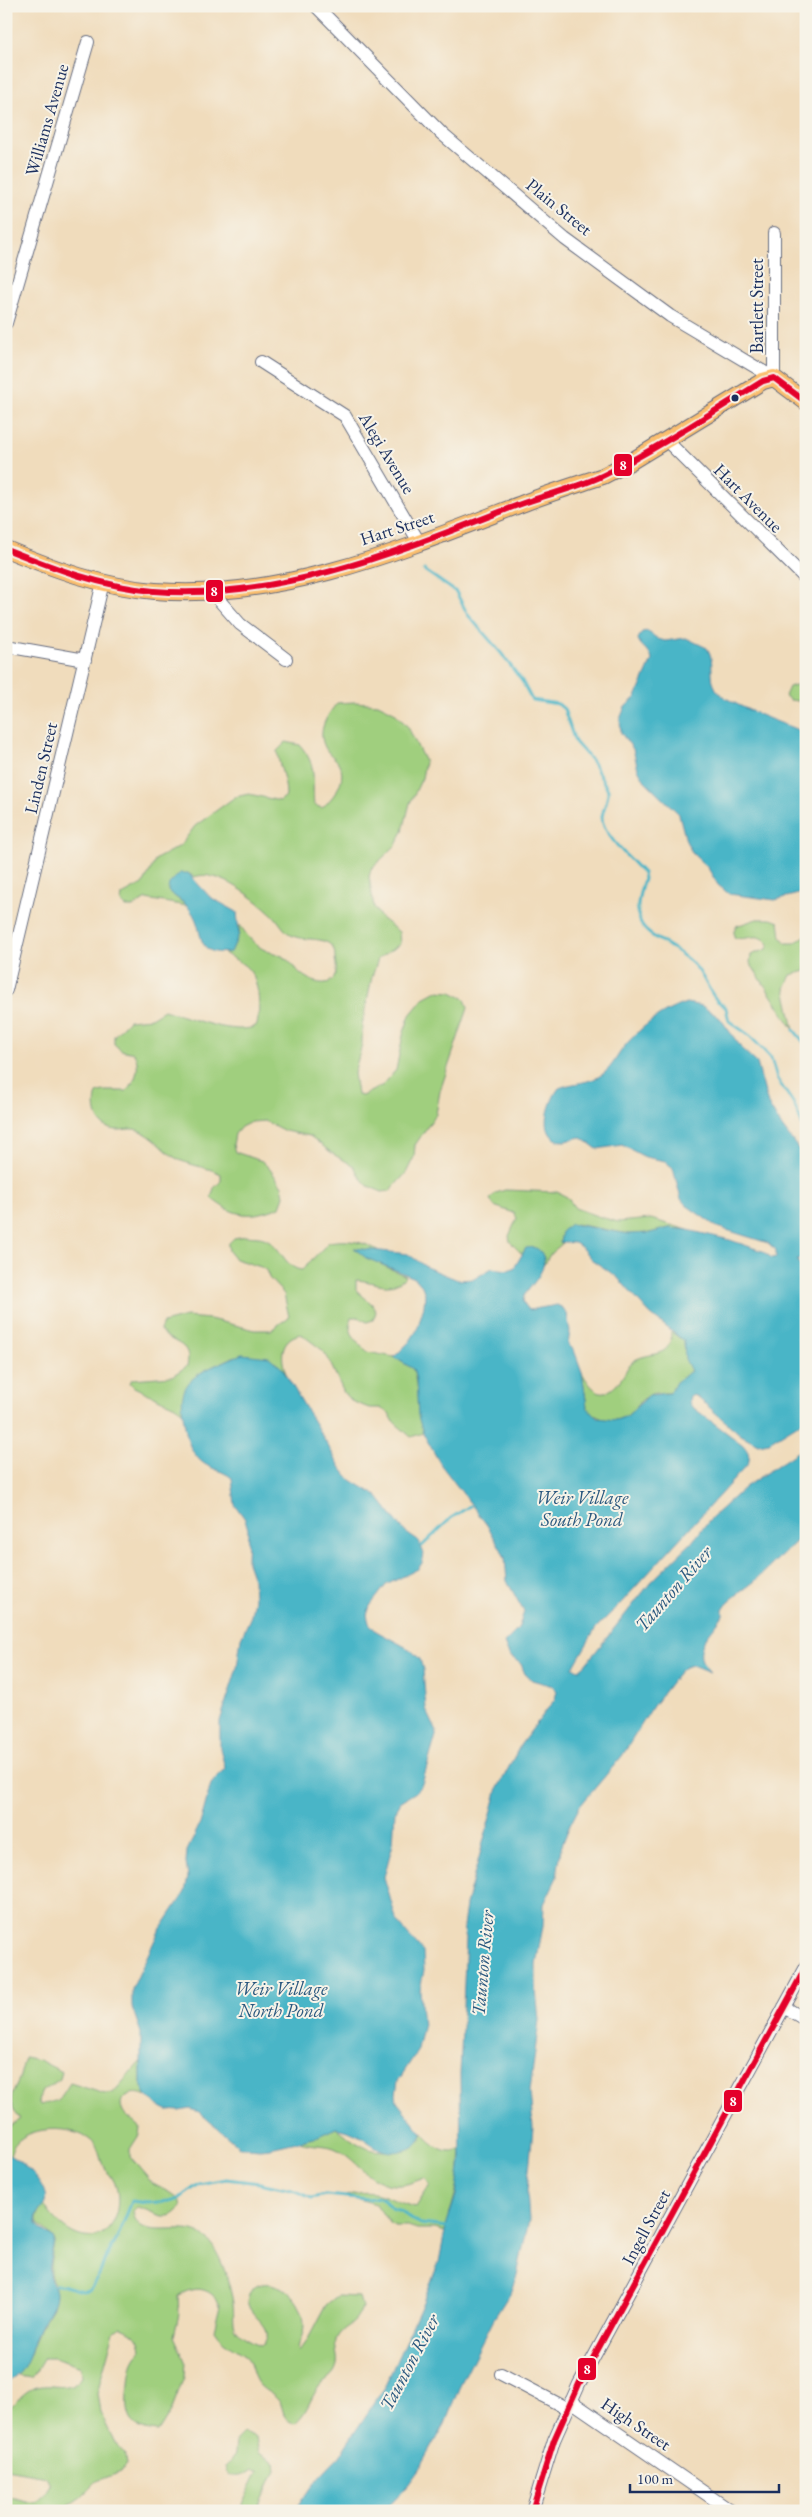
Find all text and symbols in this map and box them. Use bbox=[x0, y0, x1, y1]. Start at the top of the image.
street label: Williams Avenue bbox=[19, 61, 74, 179]
street label: Plain Street bbox=[522, 173, 597, 240]
street label: Bartlett Street bbox=[745, 258, 768, 354]
unlabelled marker bbox=[730, 393, 740, 403]
street label: Alegi Avenue bbox=[354, 407, 421, 498]
line badge: 8 bbox=[613, 453, 633, 477]
text: 8 bbox=[619, 456, 627, 474]
street label: Hart Avenue bbox=[709, 458, 788, 537]
street label: Hart Street bbox=[357, 505, 437, 550]
line badge: 8 bbox=[205, 579, 224, 603]
text: 8 bbox=[210, 582, 218, 600]
street label: Linden Street bbox=[19, 720, 62, 816]
water label: Weir Village South Pond bbox=[536, 1485, 629, 1532]
water label: Taunton River bbox=[629, 1540, 718, 1636]
water label: Taunton River bbox=[465, 1909, 500, 2017]
water label: Weir Village North Pond bbox=[235, 1976, 328, 2023]
line badge: 8 bbox=[723, 2089, 743, 2113]
text: 8 bbox=[729, 2092, 737, 2110]
street label: Ingell Street bbox=[616, 2185, 675, 2268]
water label: Taunton River bbox=[374, 2309, 446, 2415]
line badge: 8 bbox=[577, 2357, 597, 2381]
text: 8 bbox=[583, 2360, 591, 2378]
street label: High Street bbox=[597, 2392, 676, 2455]
scale bar bbox=[630, 2462, 778, 2494]
text: 100 m bbox=[637, 2469, 674, 2488]

